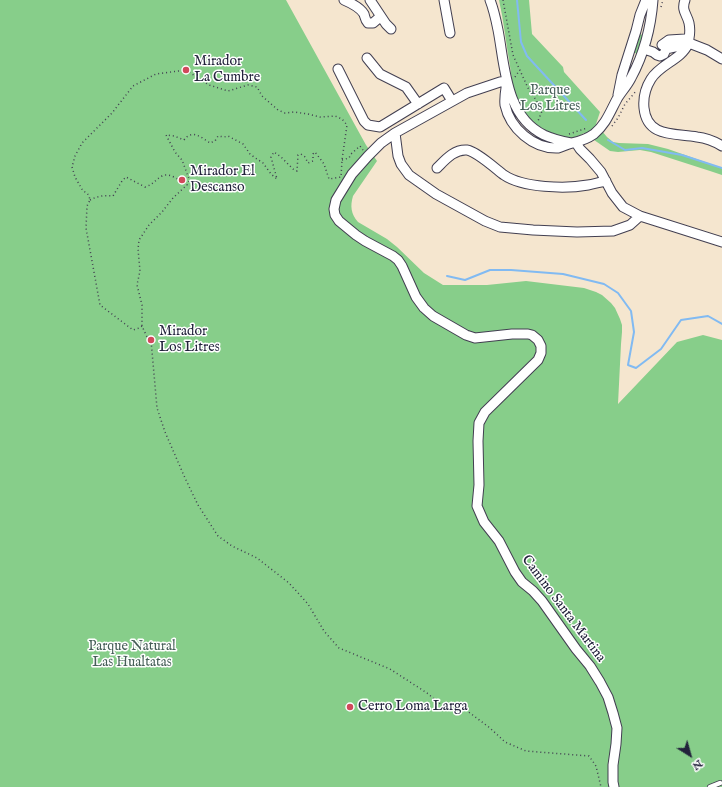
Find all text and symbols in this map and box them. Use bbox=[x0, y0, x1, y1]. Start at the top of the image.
place label: Mirador La Cumbre bbox=[194, 54, 260, 86]
marker: Mirador La Cumbre bbox=[181, 65, 191, 75]
park label: Parque Los Litres bbox=[520, 83, 580, 116]
place label: Mirador El Descanso bbox=[190, 164, 255, 196]
marker: Mirador El Descanso bbox=[177, 175, 187, 185]
place label: Mirador Los Litres bbox=[159, 324, 220, 356]
marker: Mirador Los Litres bbox=[146, 335, 156, 345]
street label: Camino Santa Martina bbox=[517, 552, 609, 666]
park label: Parque Natural Las Hualtatas bbox=[88, 639, 176, 672]
place label: Cerro Loma Larga bbox=[358, 699, 468, 715]
marker: Cerro Loma Larga bbox=[345, 702, 355, 712]
north arrow bbox=[670, 735, 710, 775]
text: N bbox=[689, 756, 705, 773]

